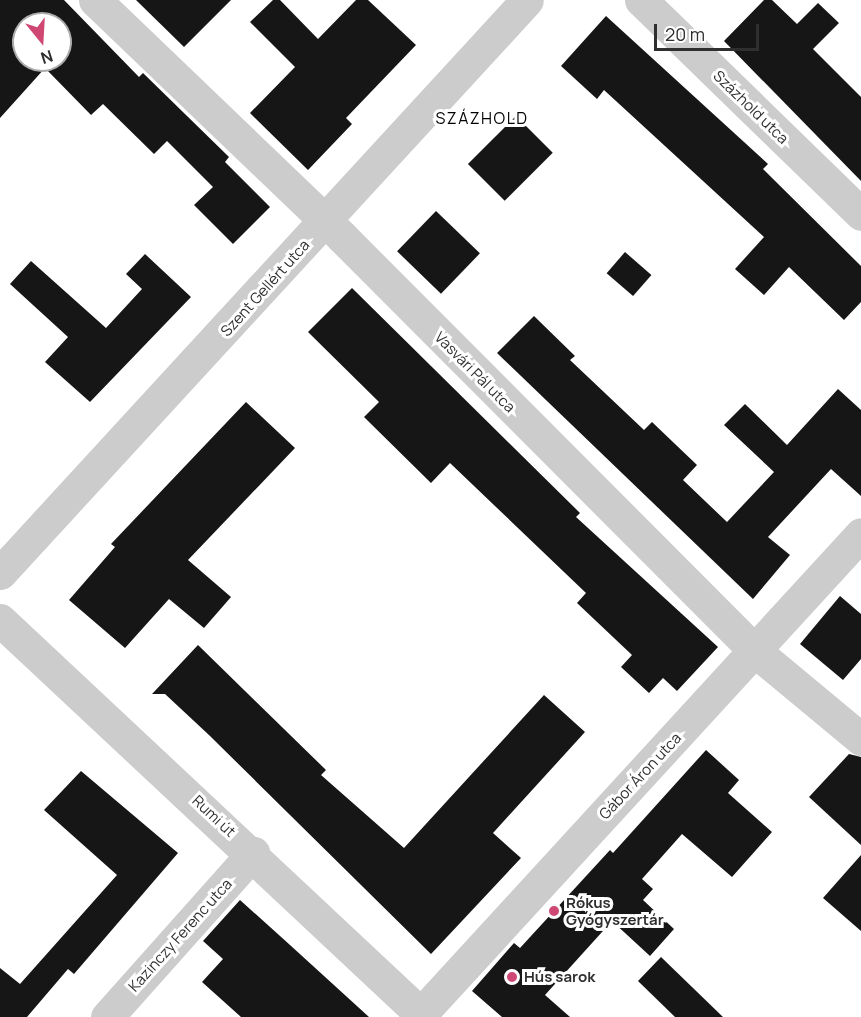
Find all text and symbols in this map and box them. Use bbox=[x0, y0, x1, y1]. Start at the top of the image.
north arrow bbox=[12, 12, 72, 72]
scale bar bbox=[657, 12, 762, 50]
text: 20 m bbox=[665, 22, 705, 46]
text: N bbox=[38, 45, 56, 69]
street label: Százhold utca bbox=[710, 67, 792, 147]
district label: SZÁZHOLD bbox=[435, 108, 529, 128]
street label: Szent Gellért utca bbox=[217, 236, 313, 340]
street label: Vasvári Pál utca bbox=[431, 328, 519, 416]
street label: Gábor Áron utca bbox=[595, 729, 685, 823]
street label: Rumi út bbox=[189, 792, 239, 840]
street label: Kazinczy Ferenc utca bbox=[125, 875, 235, 995]
place label: Rókus Gyógyszertár bbox=[566, 893, 664, 928]
marker: Rókus Gyógyszertár bbox=[547, 904, 561, 918]
place label: Hús sarok bbox=[524, 968, 595, 986]
marker: Hús sarok bbox=[505, 970, 519, 984]

